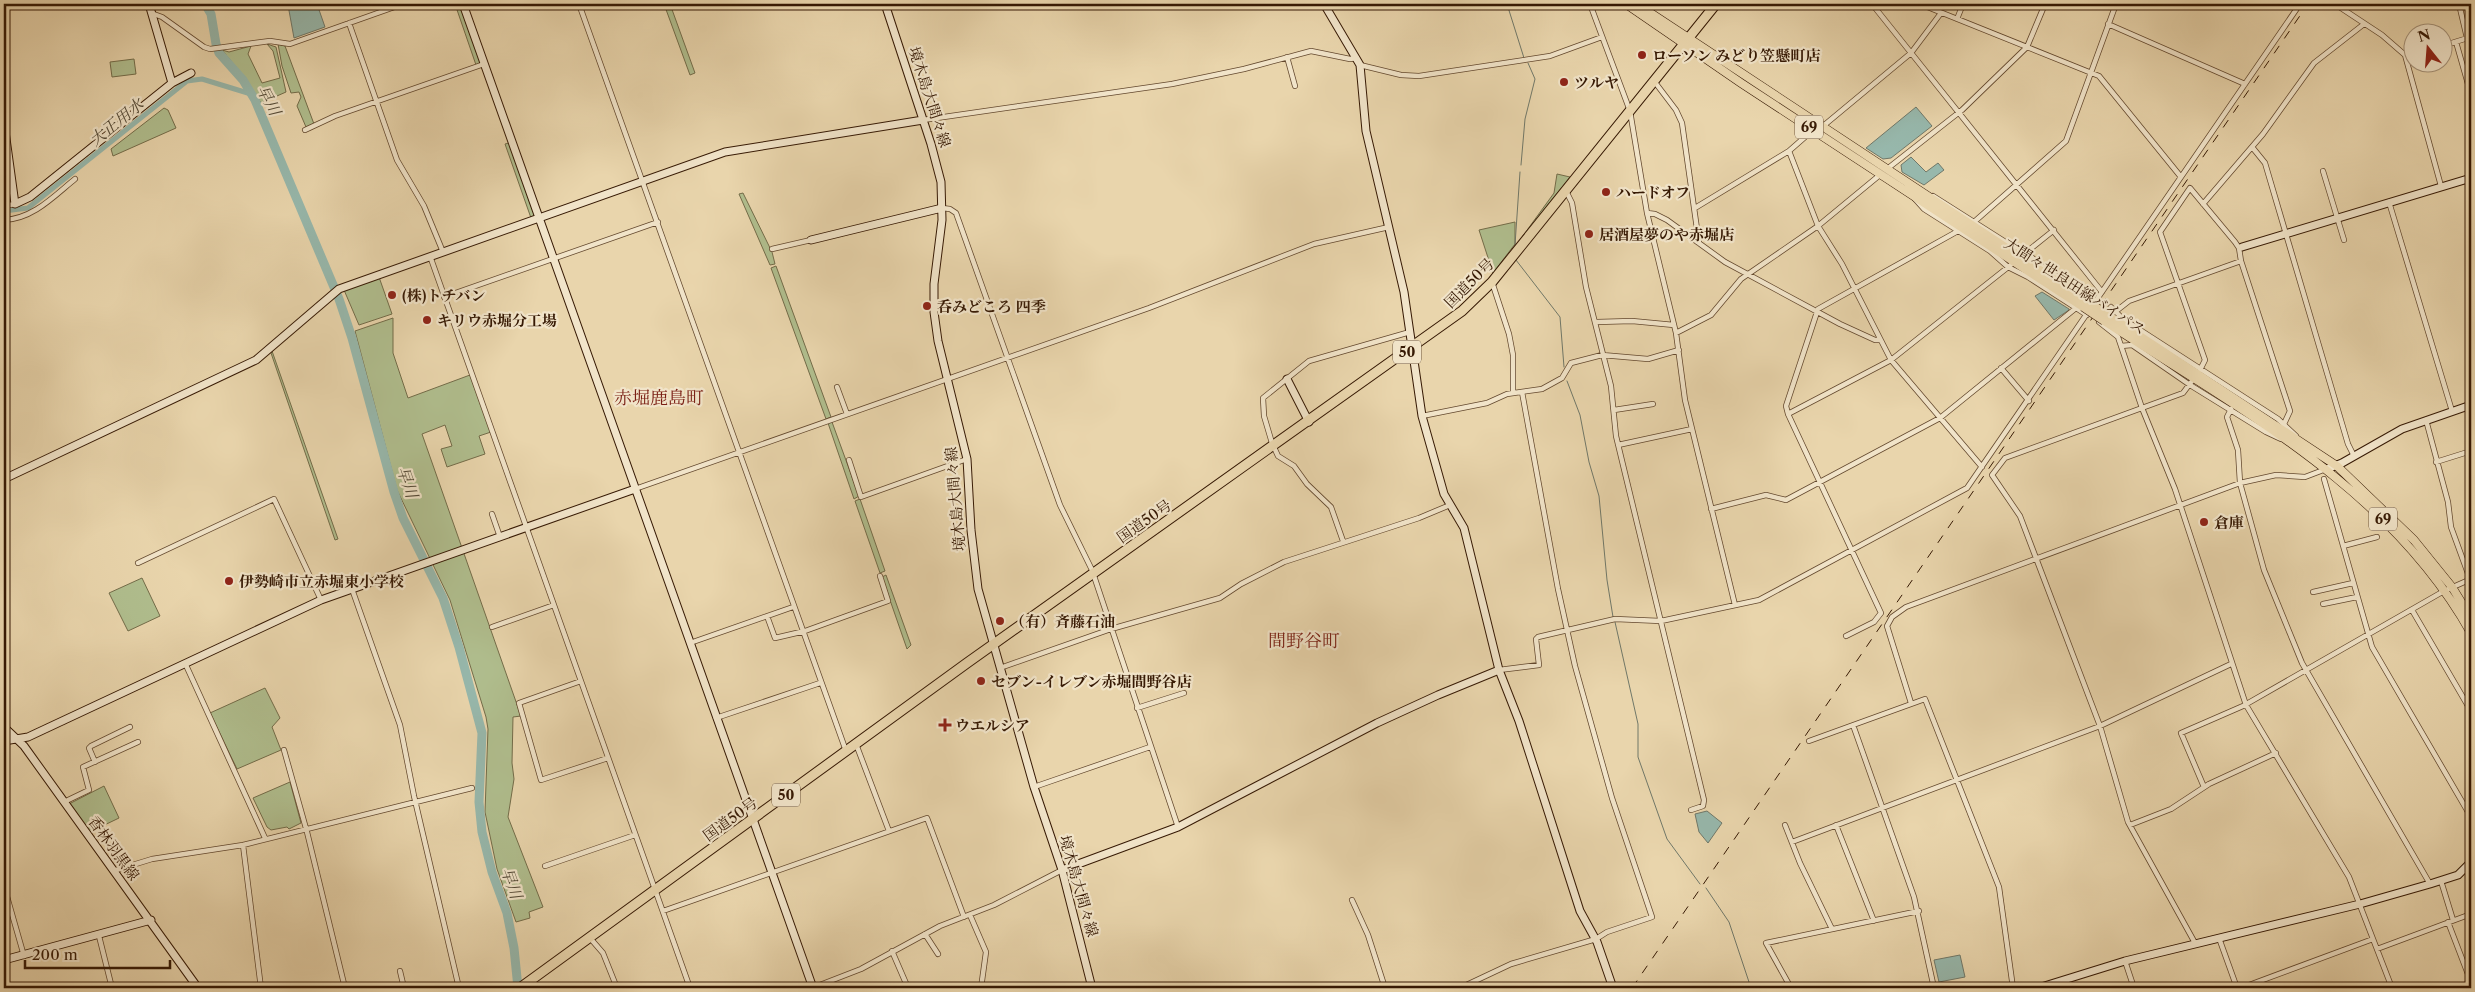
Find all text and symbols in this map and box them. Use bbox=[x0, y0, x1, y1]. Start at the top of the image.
north arrow bbox=[2402, 22, 2452, 72]
text: N bbox=[2416, 25, 2433, 46]
street label: 境木島大間々線 bbox=[905, 44, 955, 150]
place label: ローソン みどり笠懸町店 bbox=[1652, 46, 1820, 65]
marker: ローソン みどり笠懸町店 bbox=[1636, 49, 1648, 61]
place label: ツルヤ bbox=[1574, 73, 1619, 92]
marker: ツルヤ bbox=[1558, 76, 1570, 88]
water label: 早川 bbox=[253, 81, 286, 121]
water label: 大正用水 bbox=[85, 93, 149, 150]
road number: 69 bbox=[1795, 115, 1823, 138]
place label: ハードオフ bbox=[1616, 183, 1690, 202]
marker: ハードオフ bbox=[1600, 186, 1612, 198]
place label: 居酒屋夢のや赤堀店 bbox=[1599, 225, 1734, 244]
marker: 居酒屋夢のや赤堀店 bbox=[1583, 228, 1595, 240]
street label: 大間々世良田線バイパス bbox=[2001, 233, 2149, 339]
street label: 国道50号 bbox=[1440, 254, 1498, 312]
place label: (株)トチバン bbox=[402, 286, 485, 305]
marker: (株)トチバン bbox=[386, 289, 398, 301]
place label: 呑みどころ 四季 bbox=[937, 297, 1046, 316]
marker: 呑みどころ 四季 bbox=[921, 300, 933, 312]
place label: キリウ赤堀分工場 bbox=[437, 311, 557, 330]
marker: キリウ赤堀分工場 bbox=[421, 314, 433, 326]
road number: 50 bbox=[1393, 341, 1421, 364]
district label: 赤堀鹿島町 bbox=[614, 387, 704, 409]
street label: 境木島大間々線 bbox=[941, 446, 969, 552]
water label: 早川 bbox=[393, 464, 423, 502]
street label: 国道50号 bbox=[1113, 495, 1175, 547]
road number: 69 bbox=[2369, 508, 2397, 530]
place label: 倉庫 bbox=[2214, 513, 2244, 532]
marker: 倉庫 bbox=[2198, 516, 2210, 528]
place label: 伊勢崎市立赤堀東小学校 bbox=[239, 572, 404, 591]
marker: 伊勢崎市立赤堀東小学校 bbox=[223, 575, 235, 587]
place label: （有）斉藤石油 bbox=[1010, 612, 1115, 631]
marker: （有）斉藤石油 bbox=[994, 615, 1006, 627]
district label: 間野谷町 bbox=[1268, 630, 1340, 652]
place label: セブン-イレブン赤堀間野谷店 bbox=[991, 672, 1191, 691]
marker: セブン-イレブン赤堀間野谷店 bbox=[975, 675, 987, 687]
place label: ウエルシア bbox=[955, 716, 1030, 735]
marker: ウエルシア bbox=[939, 719, 951, 731]
road number: 50 bbox=[772, 784, 800, 806]
street label: 国道50号 bbox=[699, 793, 761, 845]
street label: 香林羽黒線 bbox=[84, 812, 144, 884]
street label: 境木島大間々線 bbox=[1055, 833, 1103, 939]
water label: 早川 bbox=[497, 865, 528, 903]
scale bar bbox=[25, 937, 170, 969]
text: 200 m bbox=[32, 945, 78, 964]

